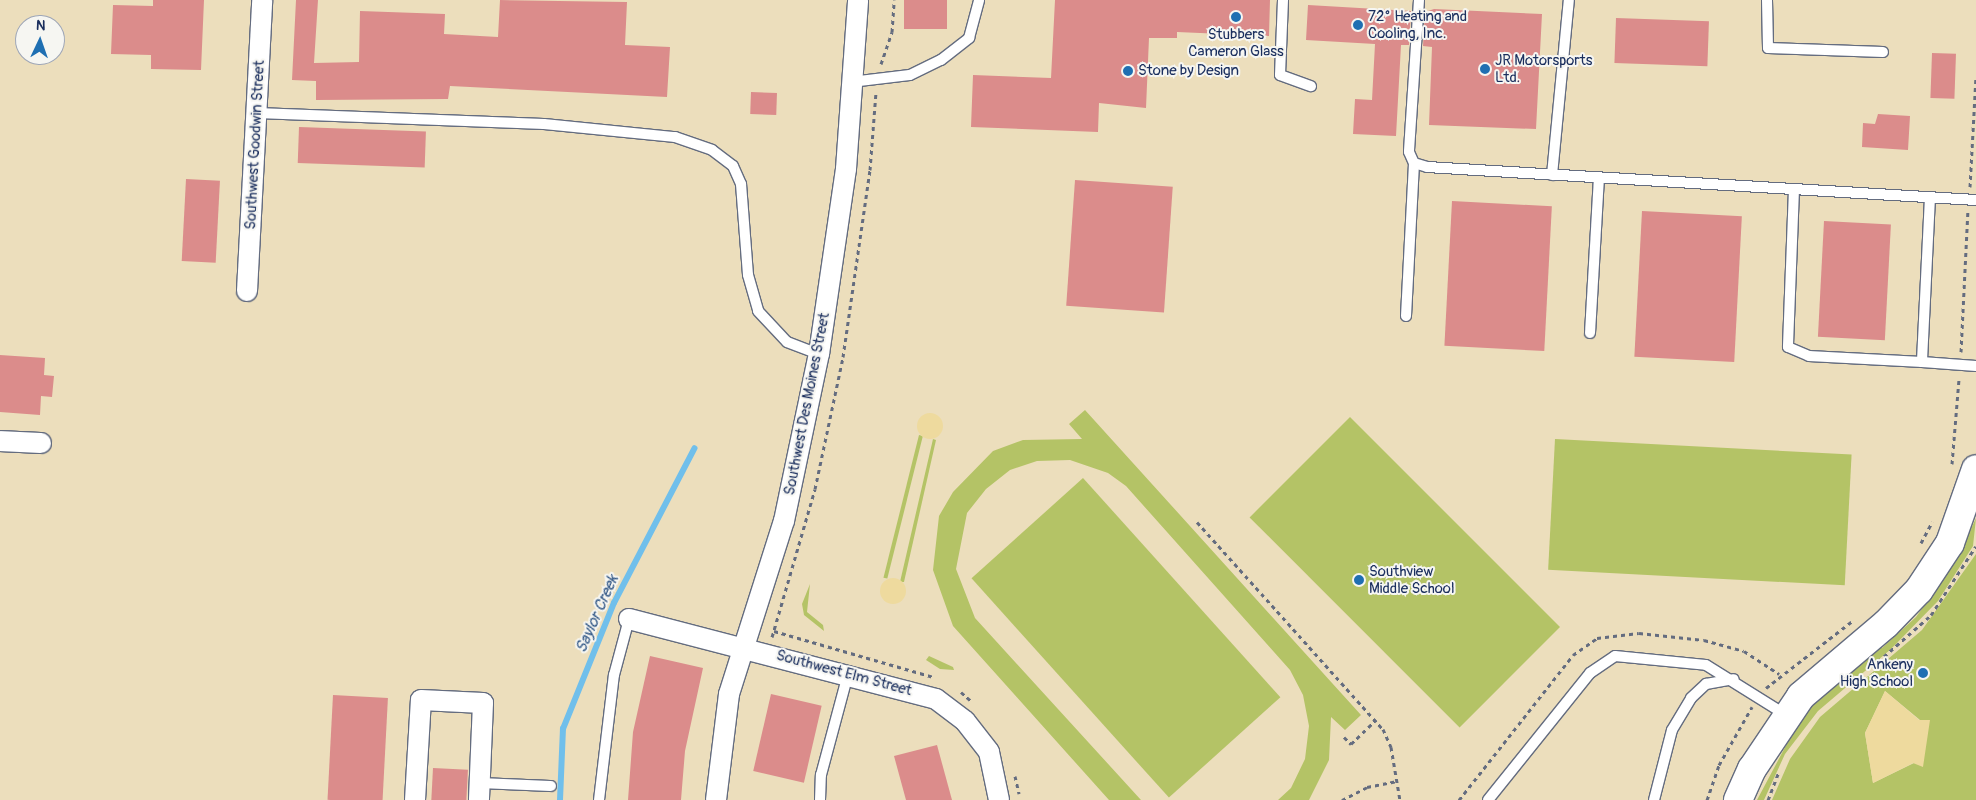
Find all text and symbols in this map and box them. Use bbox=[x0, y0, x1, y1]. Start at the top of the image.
place label: 72° Heating and Cooling, Inc. bbox=[1368, 7, 1467, 42]
marker: Stubbers Cameron Glass bbox=[1230, 11, 1242, 23]
north arrow bbox=[15, 15, 65, 65]
text: N bbox=[36, 17, 46, 34]
marker: 72° Heating and Cooling, Inc. bbox=[1352, 19, 1364, 31]
place label: Stubbers Cameron Glass bbox=[1188, 25, 1284, 60]
place label: JR Motorsports Ltd. bbox=[1495, 51, 1592, 86]
street label: Southwest Goodwin Street bbox=[242, 60, 268, 230]
place label: Stone by Design bbox=[1138, 62, 1239, 80]
marker: JR Motorsports Ltd. bbox=[1479, 63, 1491, 75]
marker: Stone by Design bbox=[1122, 65, 1134, 77]
street label: Southwest Des Moines Street bbox=[780, 311, 834, 497]
place label: Southview Middle School bbox=[1369, 562, 1454, 597]
water label: Saylor Creek bbox=[571, 572, 623, 656]
marker: Southview Middle School bbox=[1353, 574, 1365, 586]
street label: Southwest Elm Street bbox=[774, 646, 914, 700]
place label: Ankeny High School bbox=[1840, 655, 1913, 690]
marker: Ankeny High School bbox=[1917, 667, 1929, 679]

